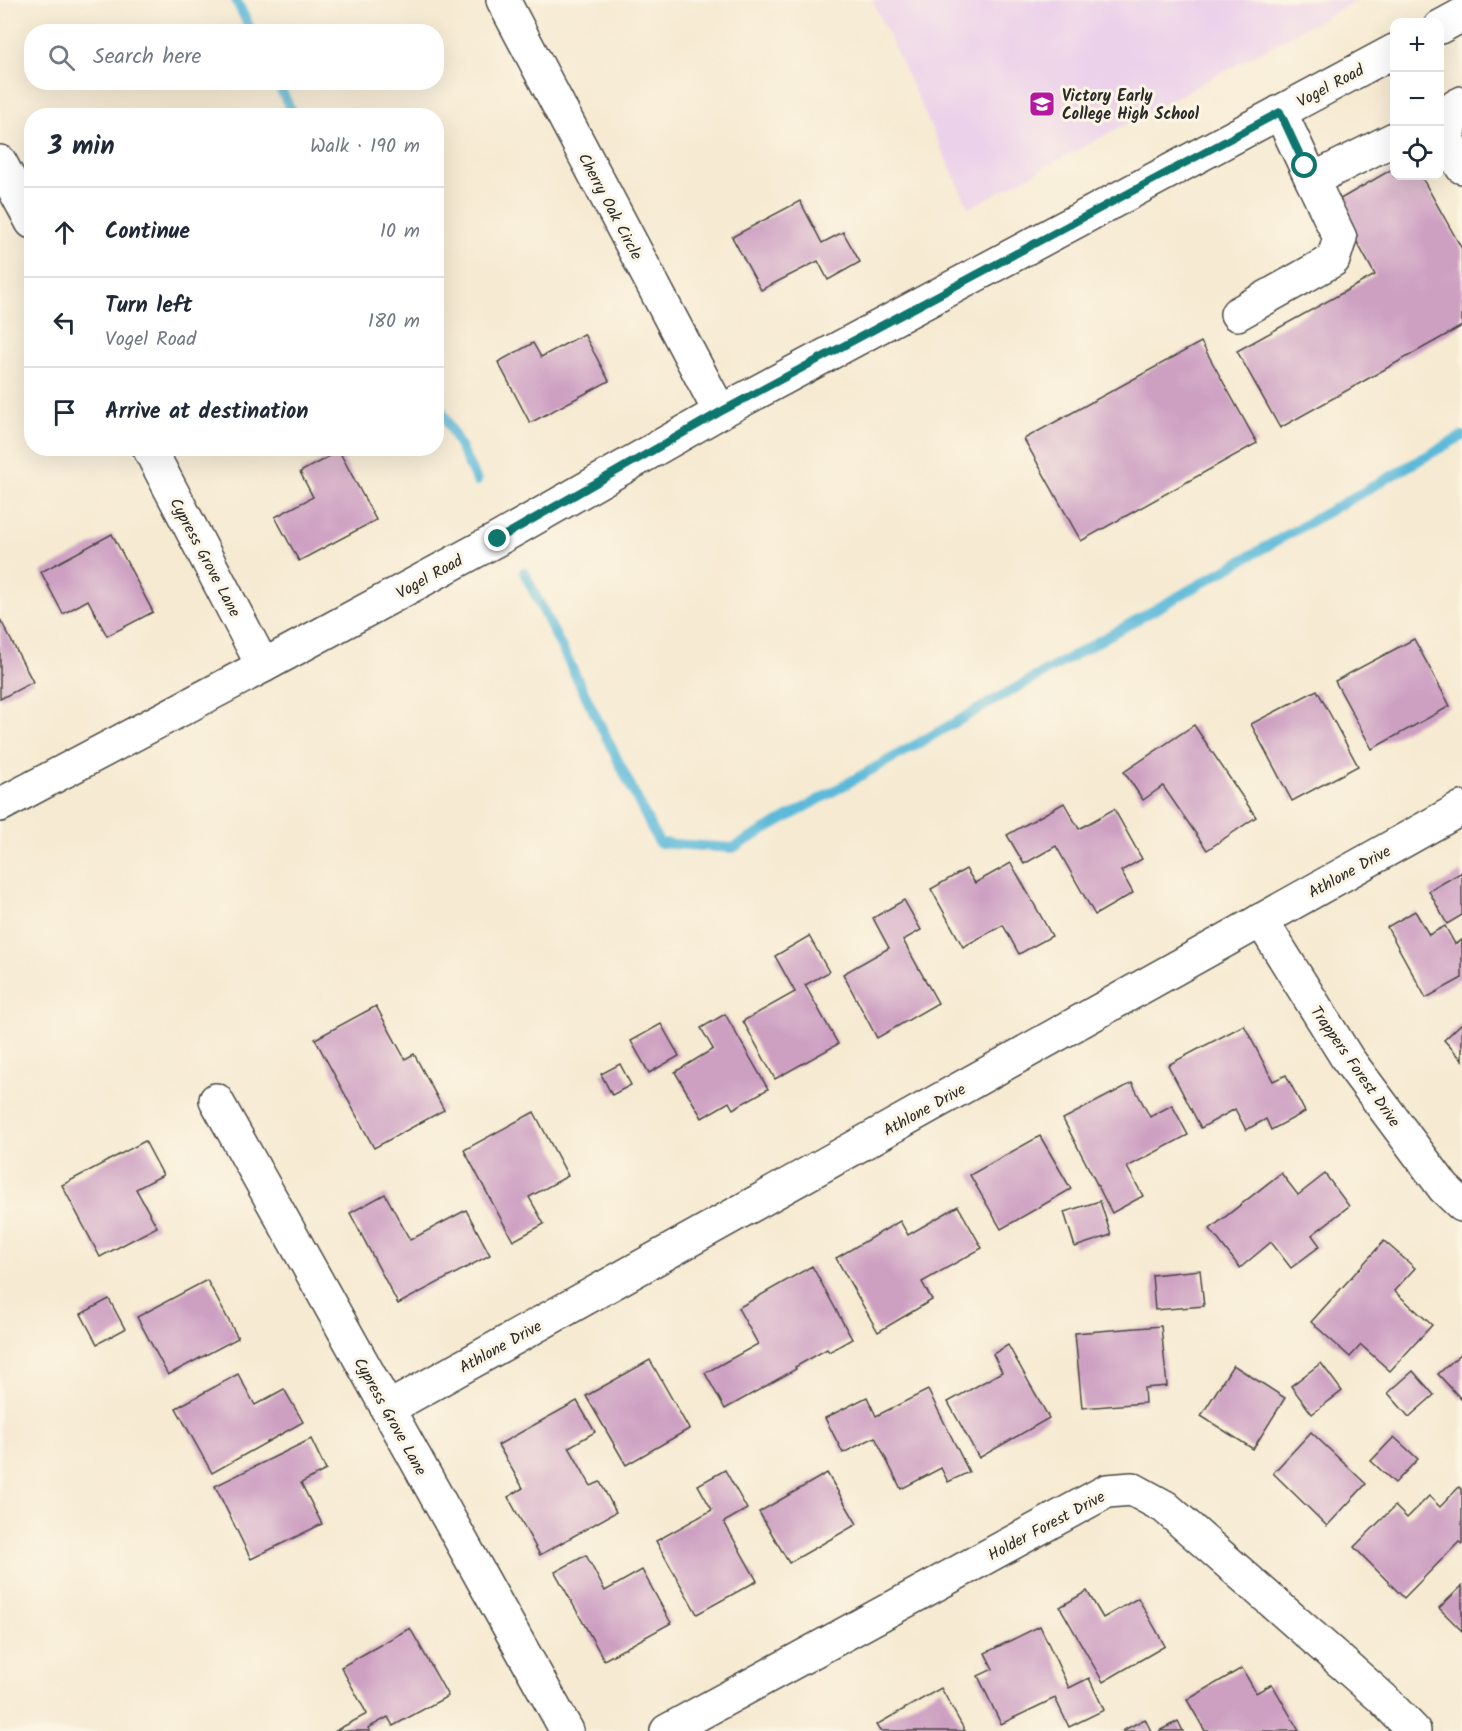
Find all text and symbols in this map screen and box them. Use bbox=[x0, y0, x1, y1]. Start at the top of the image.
map controls bbox=[1390, 18, 1444, 180]
button: + bbox=[1390, 18, 1444, 72]
search box bbox=[24, 24, 444, 90]
text: Search here bbox=[93, 40, 201, 75]
icon: search bbox=[45, 41, 78, 74]
street label: Vogel Road bbox=[1293, 58, 1370, 114]
button: − bbox=[1390, 72, 1444, 126]
place label: Victory Early College High School bbox=[1062, 84, 1200, 127]
school or university icon: Victory Early College High School bbox=[1027, 89, 1057, 119]
text: 3 min bbox=[48, 126, 115, 168]
button: locate bbox=[1390, 126, 1444, 180]
text: Walk · 190 m bbox=[310, 131, 420, 163]
street label: Cherry Oak Circle bbox=[571, 149, 648, 265]
route start bbox=[1291, 152, 1317, 178]
text: Continue bbox=[105, 215, 190, 250]
icon: ahead bbox=[48, 216, 81, 249]
text: 10 m bbox=[380, 216, 420, 248]
text: Turn left bbox=[105, 289, 192, 324]
icon: left bbox=[48, 306, 81, 339]
text: 180 m bbox=[368, 306, 420, 338]
text: Vogel Road bbox=[105, 324, 196, 356]
text: Arrive at destination bbox=[105, 395, 308, 430]
icon: arrive bbox=[48, 396, 81, 429]
street label: Cypress Grove Lane bbox=[163, 494, 247, 622]
route end bbox=[484, 525, 510, 551]
street label: Vogel Road bbox=[392, 548, 469, 606]
street label: Athlone Drive bbox=[1304, 839, 1396, 905]
street label: Trappers Forest Drive bbox=[1303, 1001, 1406, 1133]
street label: Athlone Drive bbox=[879, 1077, 971, 1143]
street label: Athlone Drive bbox=[455, 1314, 547, 1380]
street label: Cypress Grove Lane bbox=[347, 1353, 433, 1480]
street label: Holder Forest Drive bbox=[984, 1485, 1110, 1568]

